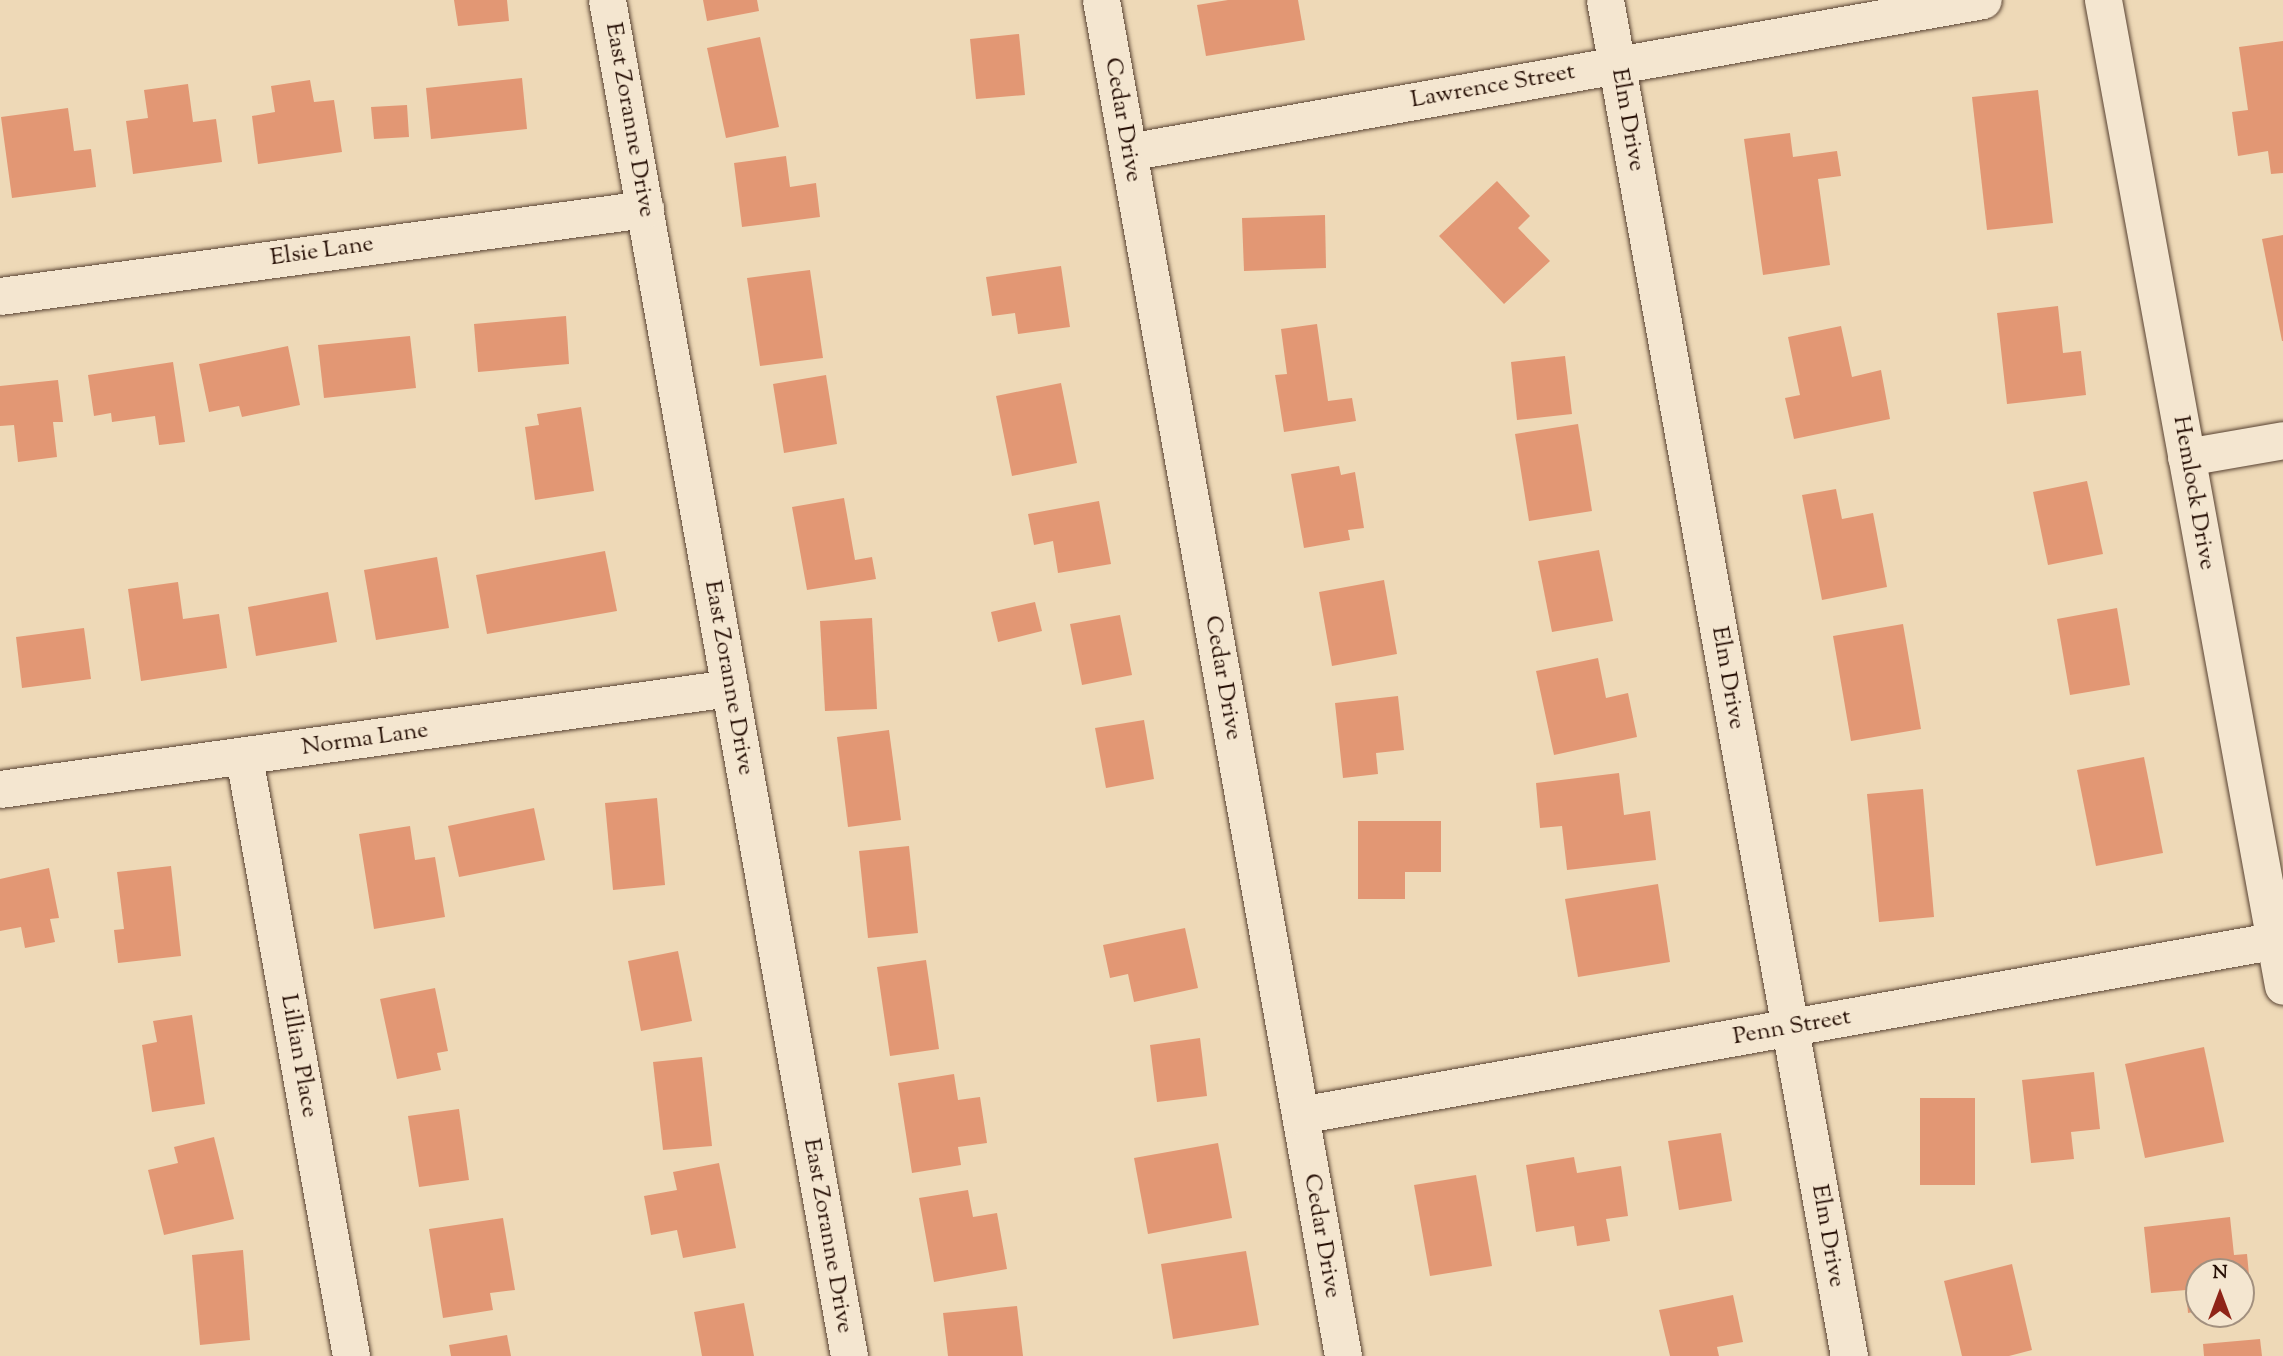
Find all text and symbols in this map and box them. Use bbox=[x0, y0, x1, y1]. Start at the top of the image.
street label: East Zoranne Drive bbox=[598, 20, 660, 220]
street label: Cedar Drive bbox=[1097, 55, 1147, 185]
street label: Lawrence Street bbox=[1409, 58, 1577, 116]
street label: Elm Drive bbox=[1604, 66, 1650, 174]
street label: Elsie Lane bbox=[268, 230, 376, 274]
street label: Hemlock Drive bbox=[2165, 414, 2221, 572]
street label: East Zoranne Drive bbox=[697, 578, 759, 778]
street label: Cedar Drive bbox=[1197, 613, 1247, 743]
street label: Elm Drive bbox=[1704, 624, 1750, 732]
street label: Norma Lane bbox=[300, 717, 430, 763]
street label: Lillian Place bbox=[273, 992, 323, 1120]
street label: Penn Street bbox=[1731, 1003, 1853, 1053]
street label: East Zoranne Drive bbox=[796, 1136, 858, 1336]
street label: Cedar Drive bbox=[1296, 1171, 1346, 1301]
street label: Elm Drive bbox=[1804, 1182, 1850, 1290]
north arrow bbox=[2185, 1258, 2255, 1328]
text: N bbox=[2212, 1260, 2228, 1287]

